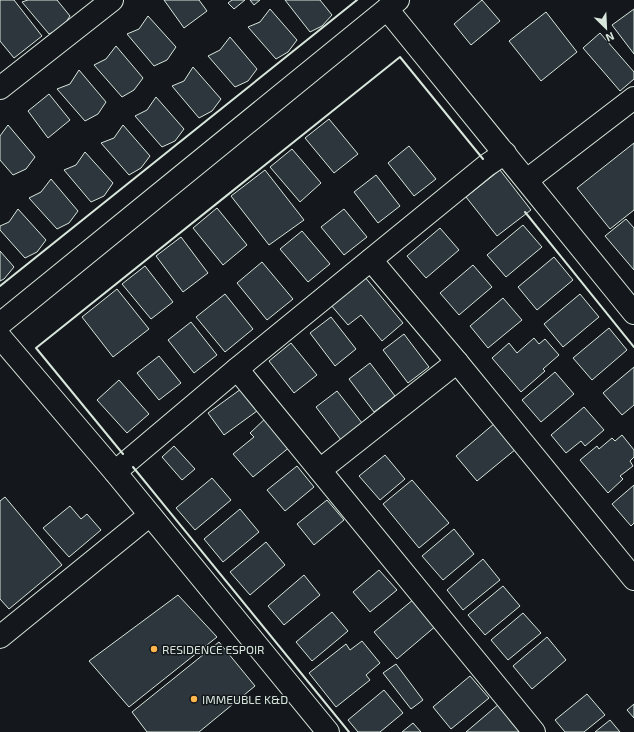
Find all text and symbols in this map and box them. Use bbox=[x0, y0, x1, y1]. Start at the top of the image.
north arrow bbox=[586, 8, 626, 48]
text: N bbox=[604, 30, 617, 45]
place label: RESIDENCE ESPOIR bbox=[162, 642, 265, 656]
marker: RESIDENCE ESPOIR bbox=[149, 644, 159, 654]
place label: IMMEUBLE K&D bbox=[202, 692, 288, 706]
marker: IMMEUBLE K&D bbox=[189, 694, 199, 704]

